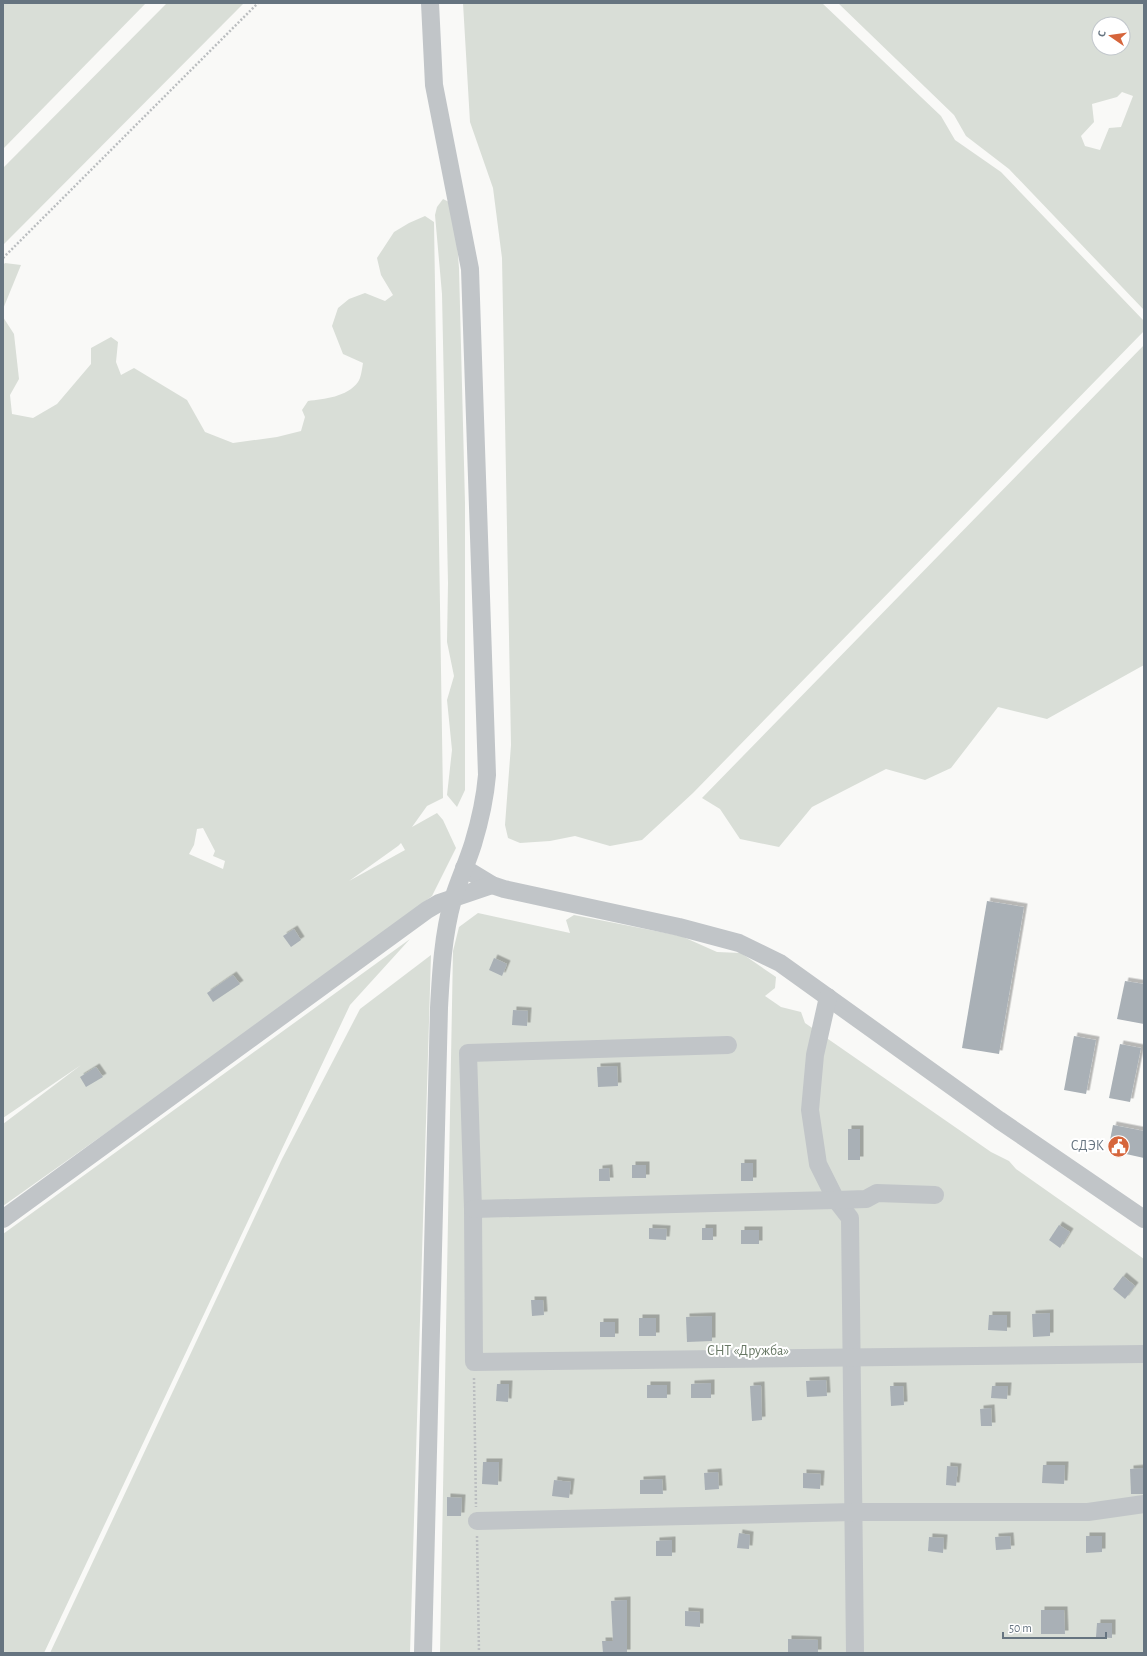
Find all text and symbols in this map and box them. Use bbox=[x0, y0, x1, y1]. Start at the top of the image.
north arrow bbox=[1091, 16, 1131, 56]
text: С bbox=[1096, 30, 1108, 38]
public building icon: СДЭК bbox=[1106, 1133, 1132, 1159]
place label: СДЭК bbox=[1071, 1139, 1104, 1153]
park label: СНТ «Дружба» bbox=[707, 1344, 789, 1358]
scale bar bbox=[1003, 1614, 1106, 1640]
text: 50 m bbox=[1009, 1622, 1032, 1634]

